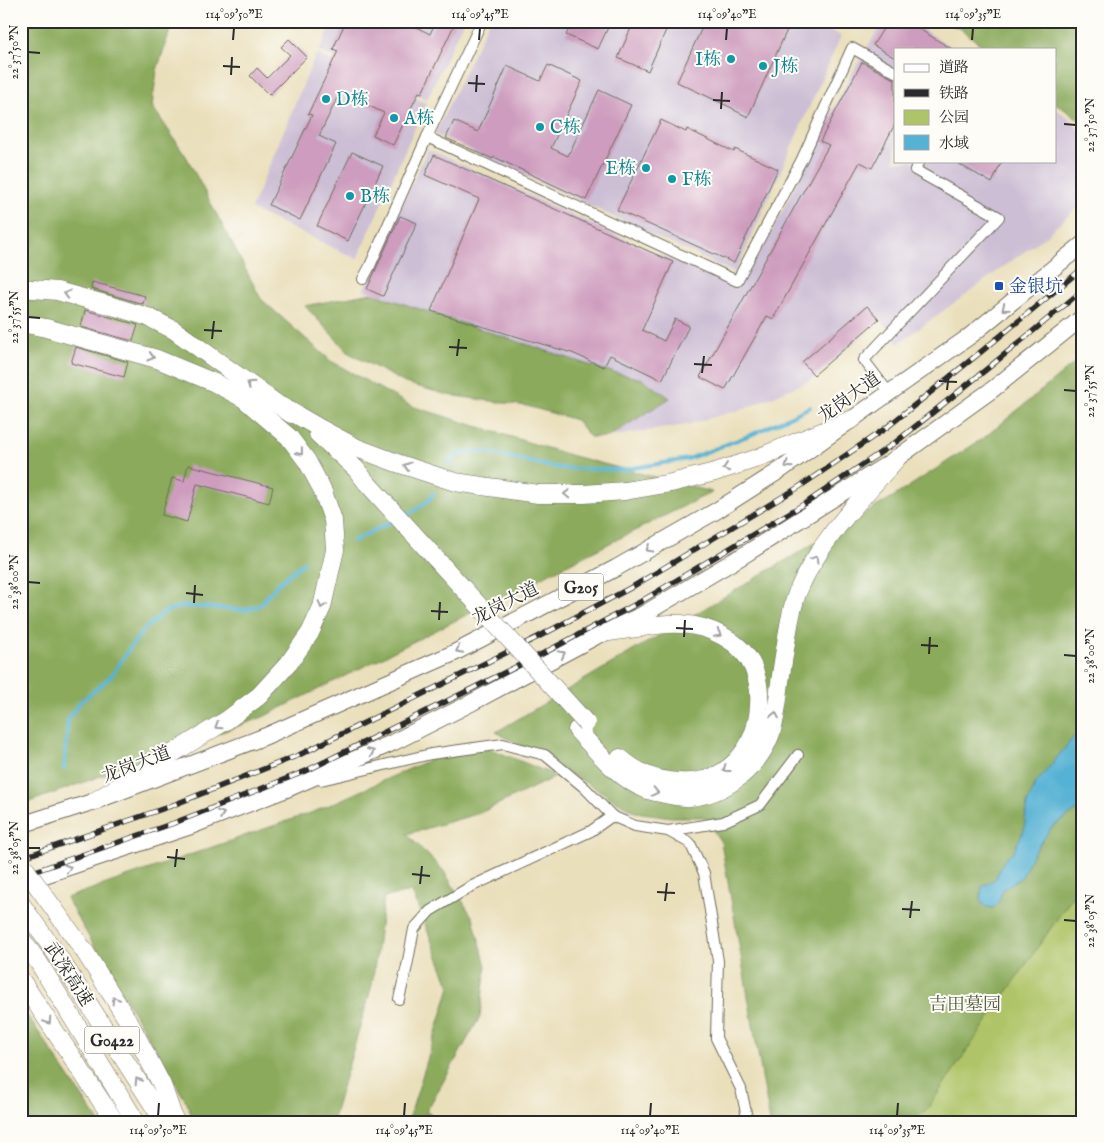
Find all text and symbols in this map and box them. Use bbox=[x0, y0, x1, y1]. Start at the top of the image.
text: 114°09'50"E bbox=[205, 7, 263, 22]
text: 114°09'45"E bbox=[451, 7, 509, 22]
text: 114°09'40"E bbox=[697, 7, 757, 22]
text: 114°09'35"E bbox=[945, 7, 1001, 22]
text: 22°37'50"N bbox=[7, 24, 22, 80]
legend bbox=[894, 48, 1056, 162]
place label: I栋 bbox=[695, 49, 721, 72]
marker: I栋 bbox=[725, 53, 737, 65]
place label: J栋 bbox=[771, 56, 798, 79]
text: 道路 bbox=[939, 58, 969, 77]
marker: J栋 bbox=[757, 60, 769, 72]
text: 铁路 bbox=[939, 84, 969, 103]
place label: D栋 bbox=[336, 89, 368, 112]
marker: D栋 bbox=[320, 93, 332, 105]
text: 22°37'50"N bbox=[1083, 97, 1098, 153]
place label: A栋 bbox=[403, 108, 434, 131]
text: 公园 bbox=[939, 108, 969, 127]
marker: A栋 bbox=[388, 112, 400, 124]
place label: C栋 bbox=[550, 117, 581, 140]
marker: C栋 bbox=[534, 121, 546, 133]
text: 水域 bbox=[939, 134, 969, 153]
place label: E栋 bbox=[606, 158, 636, 181]
marker: E栋 bbox=[640, 162, 652, 174]
place label: F栋 bbox=[682, 169, 711, 192]
marker: F栋 bbox=[666, 173, 678, 185]
place label: B栋 bbox=[360, 186, 390, 209]
marker: B栋 bbox=[344, 190, 356, 202]
place label: 金银坑 bbox=[1009, 276, 1063, 299]
marker: 金银坑 bbox=[993, 280, 1005, 292]
one-way arrow bbox=[63, 289, 72, 300]
text: 22°37'55"N bbox=[7, 290, 22, 344]
one-way arrow bbox=[1002, 303, 1011, 311]
one-way arrow bbox=[146, 352, 154, 362]
text: 22°37'55"N bbox=[1083, 364, 1098, 418]
street label: 龙岗大道 bbox=[814, 368, 886, 429]
one-way arrow bbox=[246, 381, 256, 390]
one-way arrow bbox=[294, 446, 303, 456]
one-way arrow bbox=[784, 459, 794, 468]
one-way arrow bbox=[404, 462, 412, 472]
one-way arrow bbox=[723, 463, 731, 473]
one-way arrow bbox=[562, 489, 570, 499]
one-way arrow bbox=[646, 543, 655, 553]
text: 22°38'00"N bbox=[7, 554, 22, 610]
one-way arrow bbox=[808, 556, 818, 565]
road number: G205 bbox=[558, 574, 604, 600]
street label: 龙岗大道 bbox=[468, 578, 543, 631]
one-way arrow bbox=[317, 600, 327, 609]
one-way arrow bbox=[713, 628, 722, 638]
text: 22°38'00"N bbox=[1083, 628, 1098, 684]
one-way arrow bbox=[455, 644, 464, 654]
one-way arrow bbox=[557, 650, 566, 660]
one-way arrow bbox=[769, 711, 779, 719]
one-way arrow bbox=[214, 720, 223, 729]
street label: 龙岗大道 bbox=[99, 742, 174, 789]
one-way arrow bbox=[366, 747, 375, 758]
one-way arrow bbox=[722, 763, 732, 772]
one-way arrow bbox=[651, 786, 660, 797]
one-way arrow bbox=[216, 810, 225, 820]
text: 22°38'05"N bbox=[7, 820, 22, 875]
one-way arrow bbox=[63, 864, 71, 874]
text: 22°38'05"N bbox=[1083, 893, 1098, 948]
street label: 武深高速 bbox=[38, 938, 97, 1011]
park label: 吉田墓园 bbox=[929, 994, 1001, 1017]
one-way arrow bbox=[111, 996, 121, 1005]
one-way arrow bbox=[42, 1015, 51, 1024]
road number: G0422 bbox=[84, 1026, 140, 1054]
one-way arrow bbox=[135, 1077, 144, 1086]
text: 114°09'50"E bbox=[129, 1123, 187, 1138]
text: 114°09'45"E bbox=[375, 1123, 433, 1138]
text: 114°09'40"E bbox=[620, 1123, 680, 1138]
text: 114°09'35"E bbox=[869, 1123, 925, 1138]

